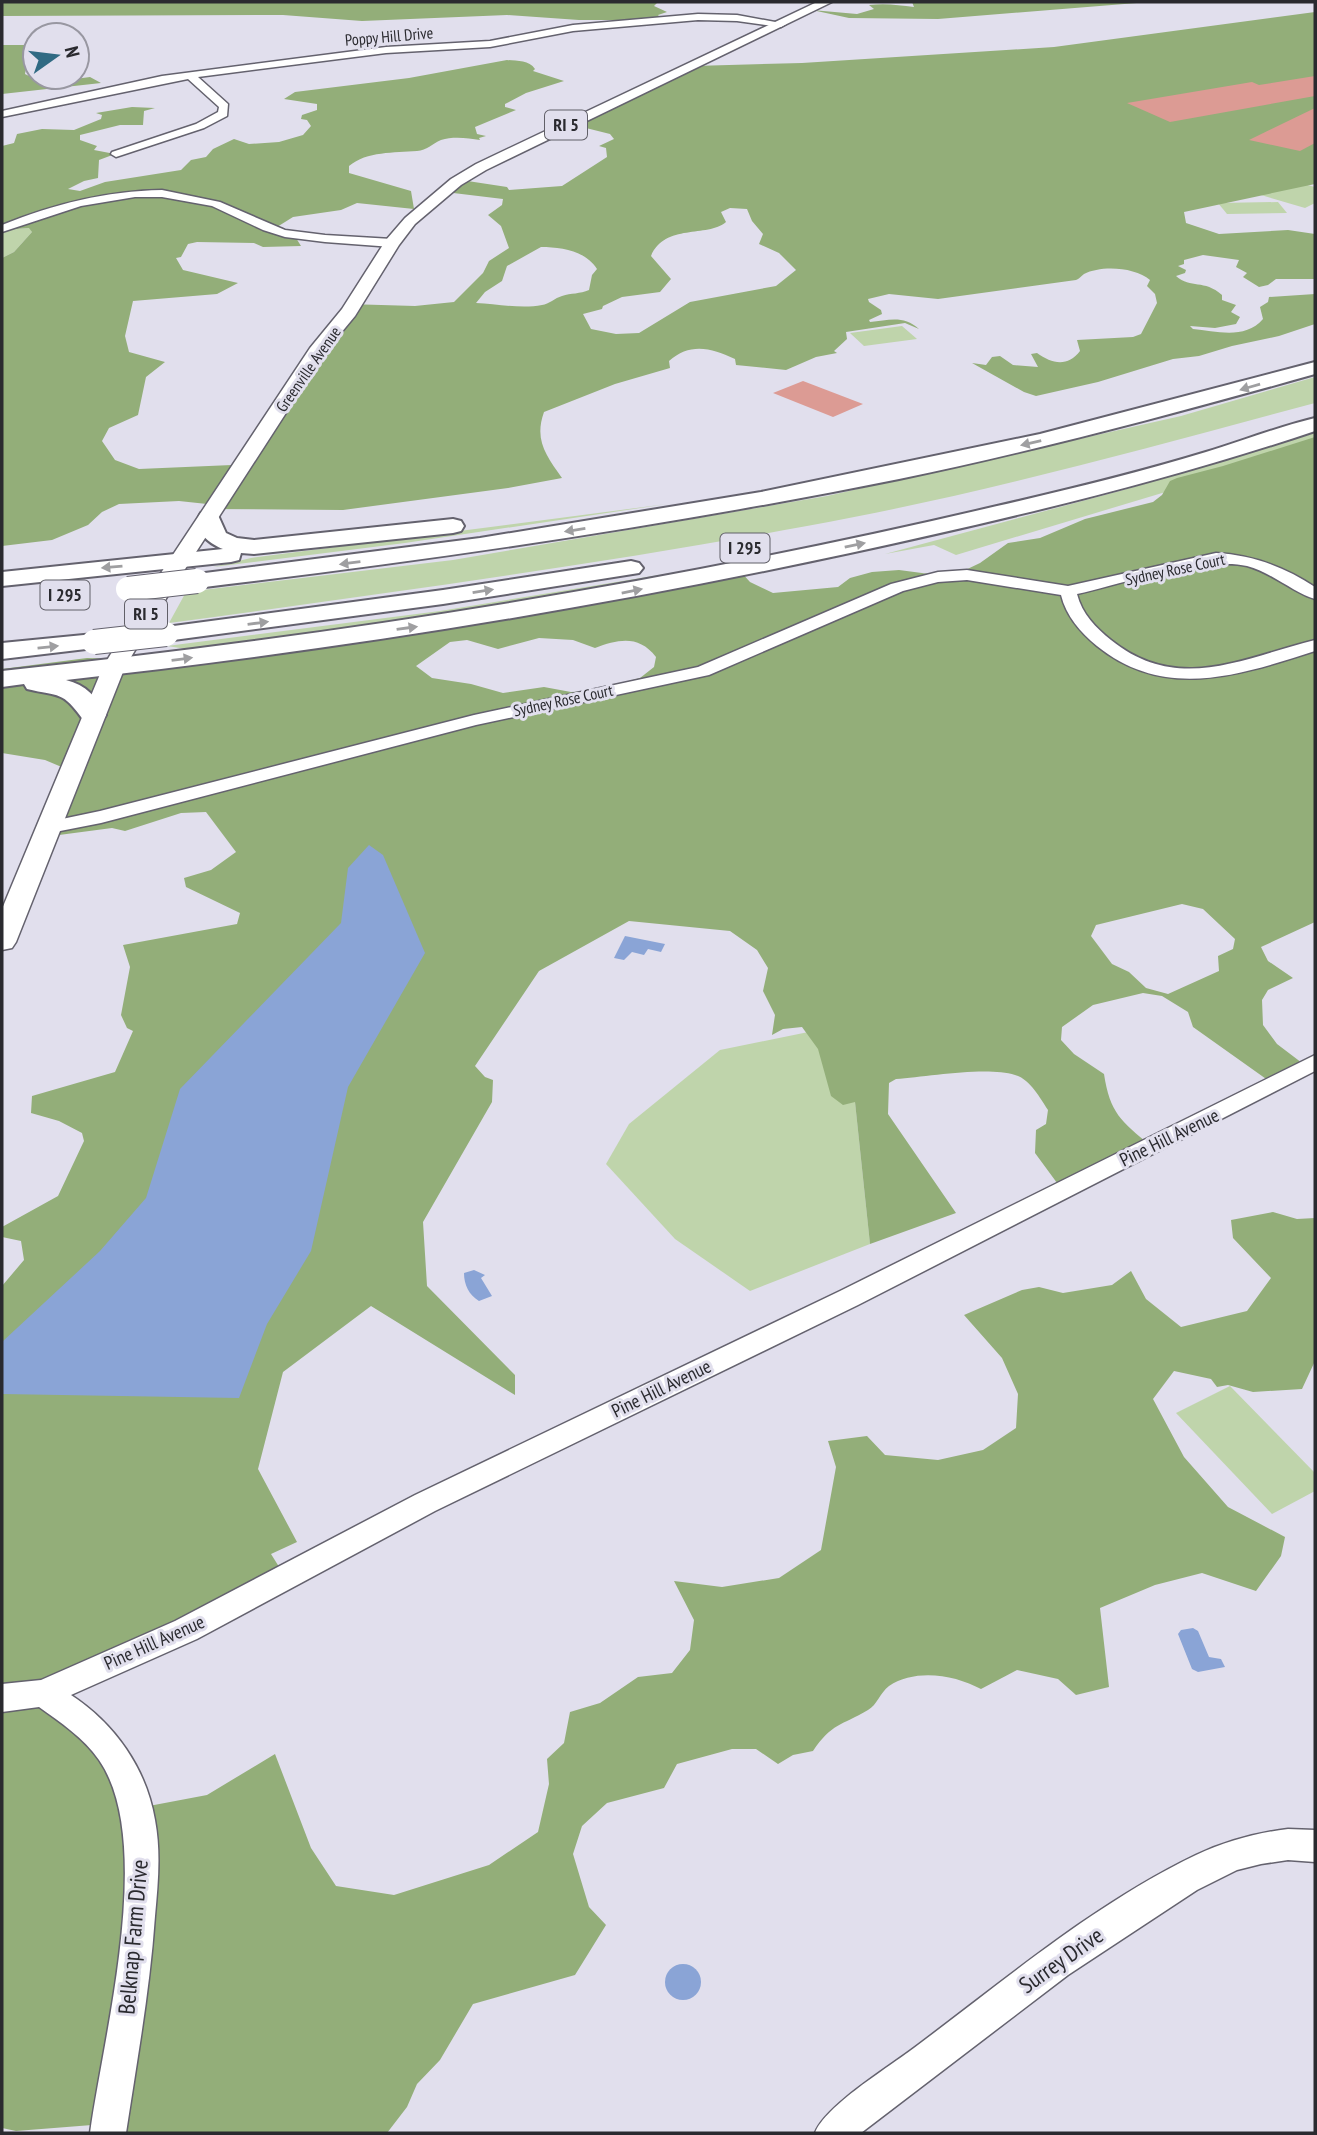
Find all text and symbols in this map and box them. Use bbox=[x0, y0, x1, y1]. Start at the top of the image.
north arrow bbox=[21, 21, 91, 91]
street label: Poppy Hill Drive bbox=[344, 22, 434, 50]
text: N bbox=[60, 44, 85, 60]
road number: RI 5 bbox=[545, 110, 587, 140]
street label: Greenville Avenue bbox=[271, 322, 345, 416]
one-way arrow bbox=[1239, 382, 1260, 392]
one-way arrow bbox=[1020, 437, 1042, 448]
one-way arrow bbox=[564, 525, 586, 536]
road number: I 295 bbox=[720, 534, 770, 562]
one-way arrow bbox=[844, 540, 866, 551]
street label: Sydney Rose Court bbox=[1123, 549, 1227, 589]
one-way arrow bbox=[338, 557, 360, 568]
one-way arrow bbox=[101, 562, 123, 573]
road number: I 295 bbox=[41, 580, 90, 610]
one-way arrow bbox=[473, 585, 495, 596]
one-way arrow bbox=[621, 585, 643, 596]
road number: RI 5 bbox=[125, 600, 167, 628]
one-way arrow bbox=[247, 617, 269, 628]
one-way arrow bbox=[396, 622, 418, 633]
one-way arrow bbox=[37, 641, 59, 652]
one-way arrow bbox=[171, 653, 193, 664]
street label: Sydney Rose Court bbox=[511, 680, 615, 720]
street label: Pine Hill Avenue bbox=[1115, 1103, 1223, 1171]
street label: Pine Hill Avenue bbox=[607, 1354, 715, 1422]
street label: Pine Hill Avenue bbox=[100, 1609, 208, 1675]
street label: Belknap Farm Drive bbox=[111, 1858, 154, 2016]
street label: Surrey Drive bbox=[1013, 1920, 1108, 1999]

